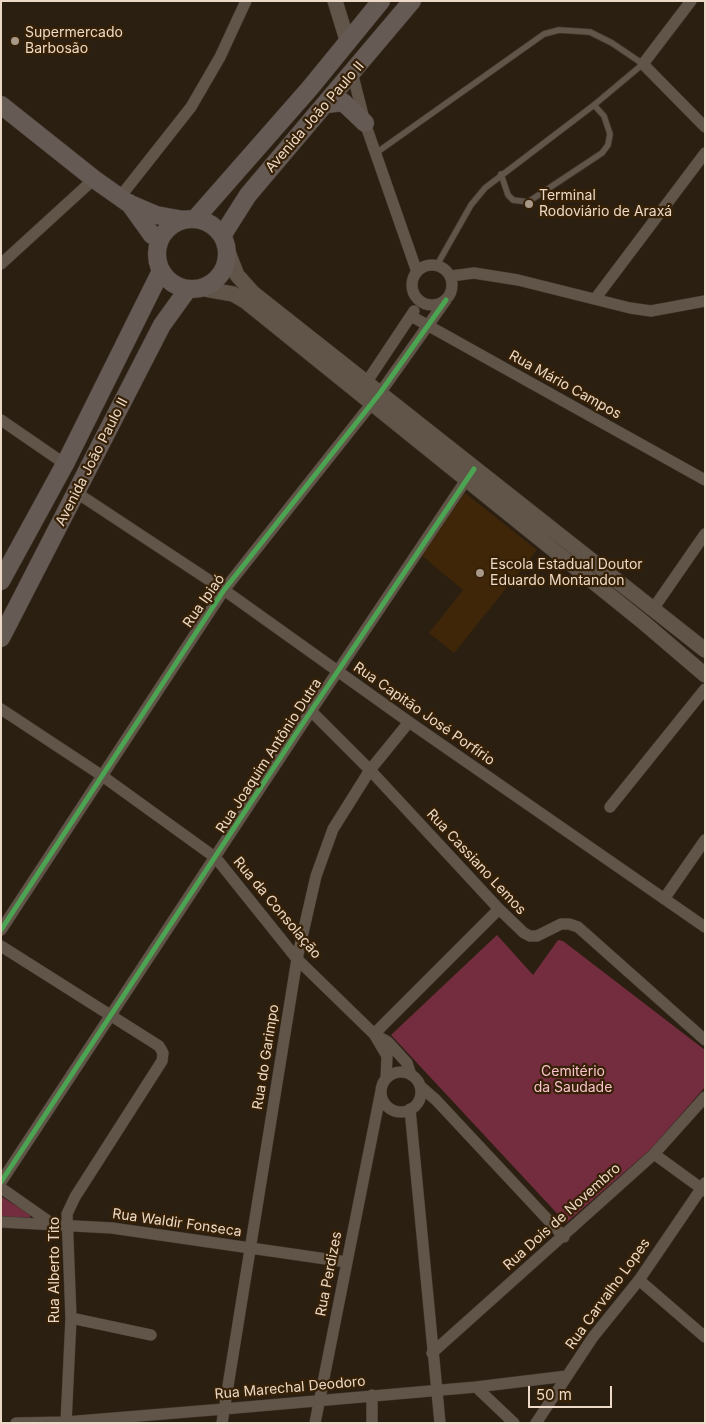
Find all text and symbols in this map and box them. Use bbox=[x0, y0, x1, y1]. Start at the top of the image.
place label: Supermercado Barbosão bbox=[25, 25, 123, 58]
marker: Supermercado Barbosão bbox=[9, 35, 21, 47]
street label: Avenida João Paulo II bbox=[262, 58, 368, 176]
place label: Terminal Rodoviário de Araxá bbox=[539, 188, 672, 220]
marker: Terminal Rodoviário de Araxá bbox=[523, 198, 535, 210]
street label: Rua Mário Campos bbox=[506, 347, 624, 423]
street label: Avenida João Paulo II bbox=[52, 395, 132, 529]
place label: Escola Estadual Doutor Eduardo Montandon bbox=[490, 557, 643, 590]
marker: Escola Estadual Doutor Eduardo Montandon bbox=[474, 567, 486, 579]
street label: Rua Ipiaó bbox=[180, 571, 228, 631]
street label: Rua Capitão José Porfírio bbox=[350, 659, 498, 769]
street label: Rua Joaquim Antônio Dutra bbox=[213, 676, 325, 836]
street label: Rua Cassiano Lemos bbox=[423, 806, 529, 918]
street label: Rua da Consolação bbox=[229, 854, 325, 962]
street label: Rua do Garimpo bbox=[249, 1003, 283, 1111]
park label: Cemitério da Saudade bbox=[534, 1064, 612, 1096]
street label: Rua Dois de Novembro bbox=[500, 1160, 624, 1274]
street label: Rua Waldir Fonseca bbox=[111, 1206, 243, 1240]
street label: Rua Alberto Tito bbox=[47, 1217, 63, 1323]
street label: Rua Perdizes bbox=[313, 1230, 345, 1318]
street label: Rua Carvalho Lopes bbox=[562, 1235, 654, 1353]
street label: Rua Marechal Deodoro bbox=[214, 1373, 366, 1403]
scale bar bbox=[531, 1376, 615, 1408]
text: 50 m bbox=[536, 1385, 572, 1404]

